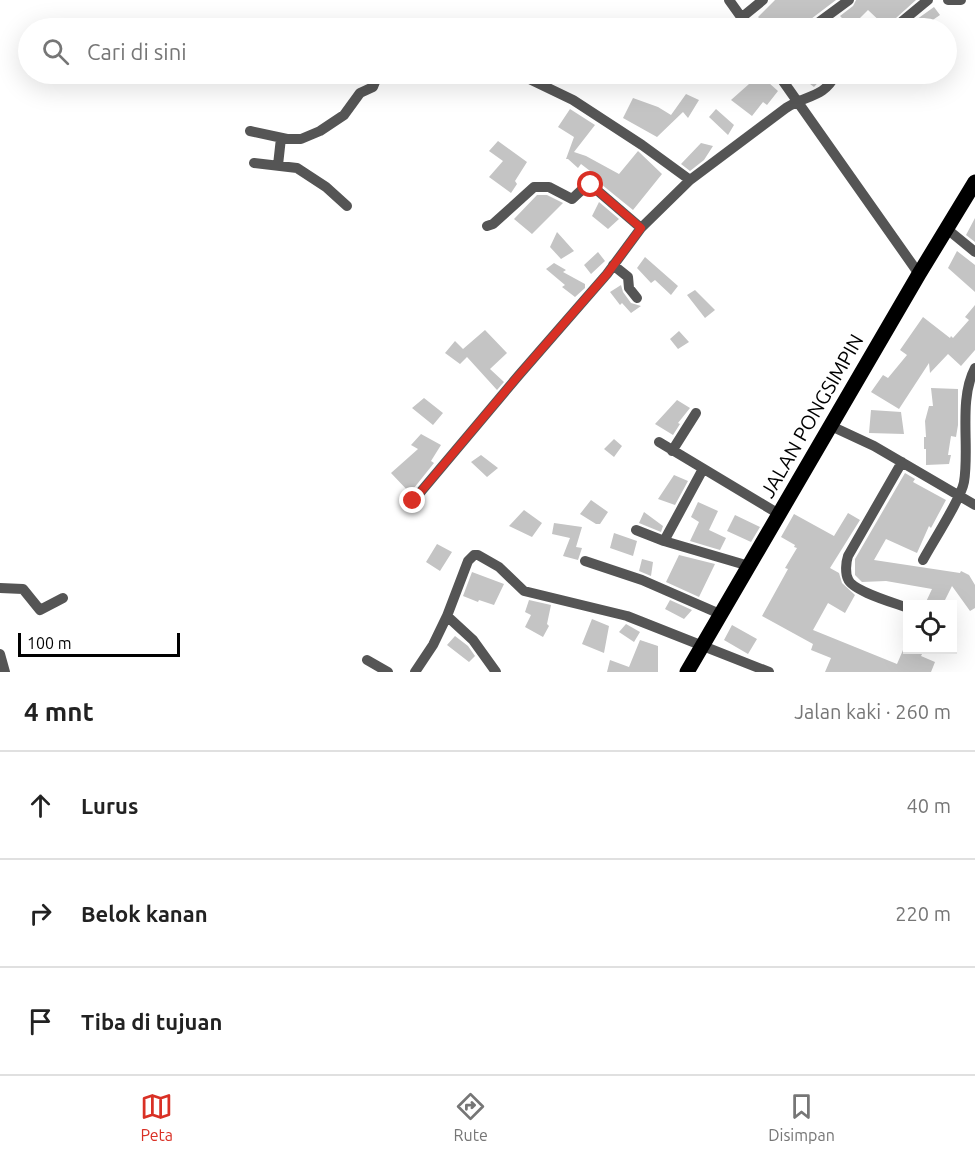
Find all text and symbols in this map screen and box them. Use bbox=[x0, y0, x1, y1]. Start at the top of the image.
search box bbox=[18, 18, 957, 84]
icon: search bbox=[39, 35, 72, 68]
text: Cari di sini bbox=[87, 39, 187, 64]
route start bbox=[577, 171, 603, 197]
street label: JALAN PONGSIMPIN bbox=[755, 330, 868, 502]
route end bbox=[399, 487, 425, 513]
map controls bbox=[903, 600, 957, 654]
button: locate bbox=[903, 600, 957, 654]
scale bar bbox=[18, 630, 180, 658]
text: 100 m bbox=[27, 634, 72, 652]
text: 4 mnt bbox=[24, 697, 94, 726]
text: Jalan kaki · 260 m bbox=[794, 700, 951, 723]
icon: ahead bbox=[24, 789, 57, 822]
text: Lurus bbox=[81, 793, 138, 818]
text: 40 m bbox=[907, 794, 951, 817]
icon: right bbox=[24, 897, 57, 930]
text: Belok kanan bbox=[81, 901, 208, 926]
text: 220 m bbox=[895, 902, 951, 925]
icon: arrive bbox=[24, 1005, 57, 1038]
text: Tiba di tujuan bbox=[81, 1009, 222, 1034]
tab: Peta bbox=[140, 1090, 173, 1144]
tab: Rute bbox=[454, 1090, 488, 1144]
tab: Disimpan bbox=[768, 1090, 835, 1144]

